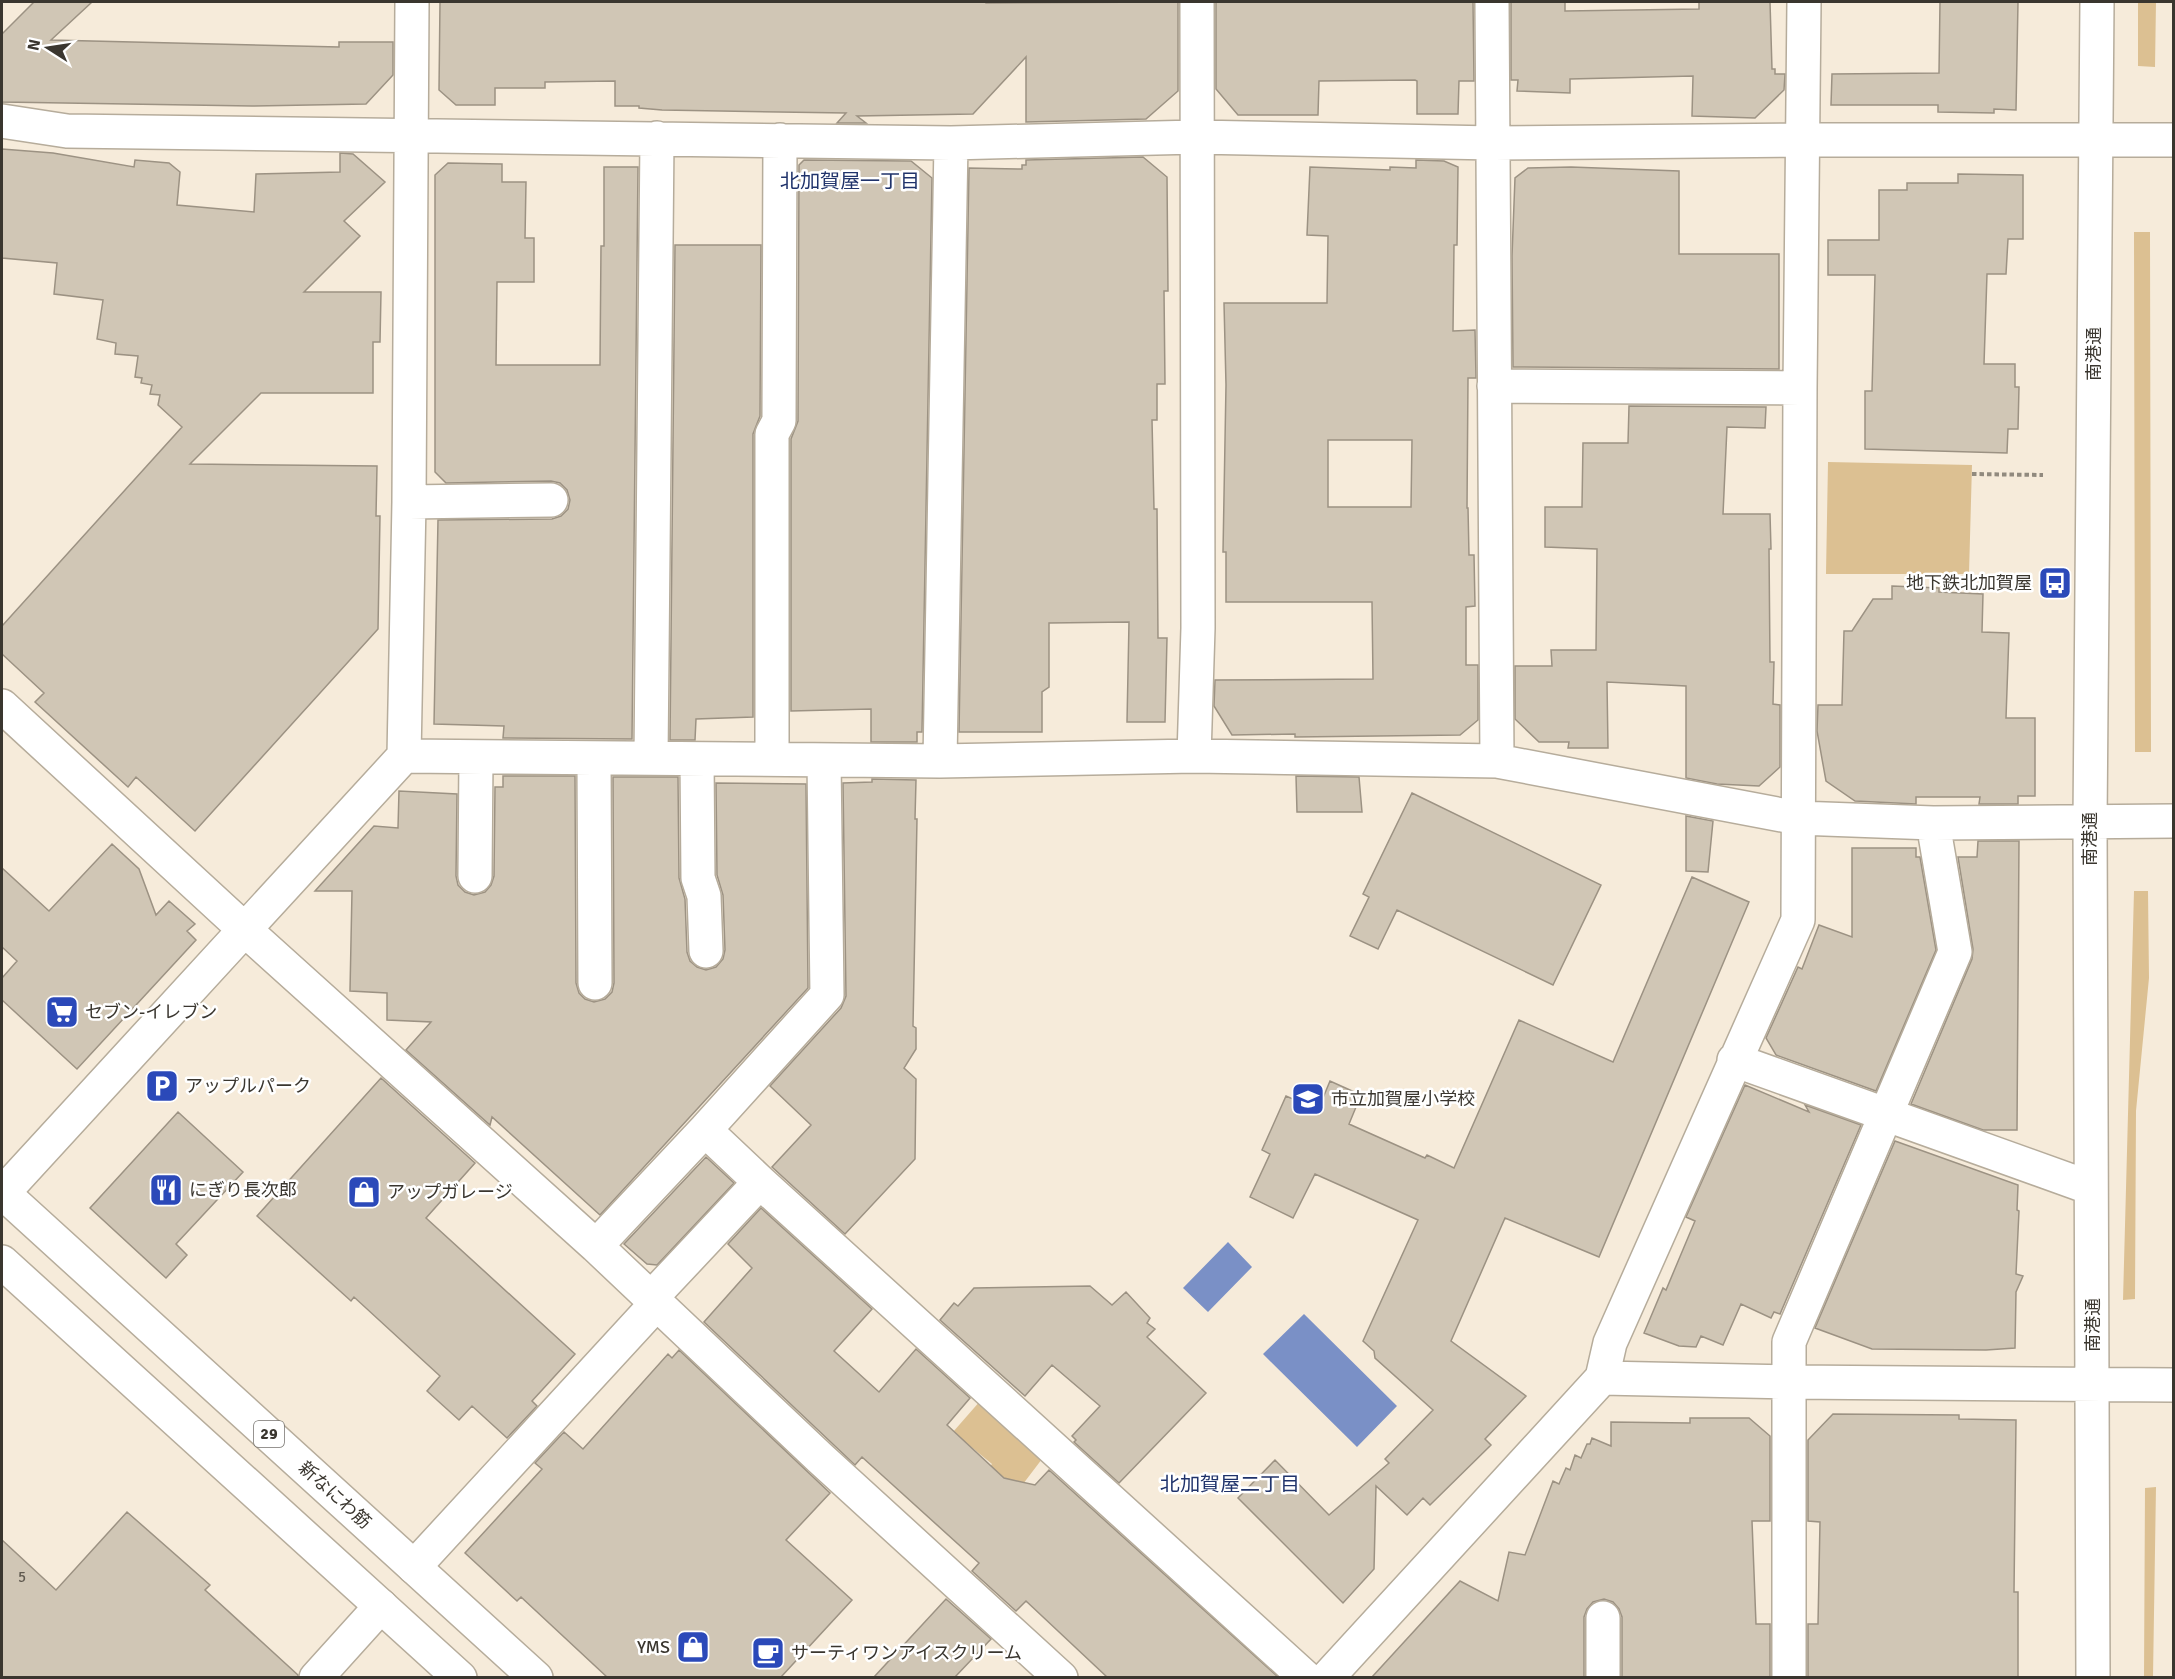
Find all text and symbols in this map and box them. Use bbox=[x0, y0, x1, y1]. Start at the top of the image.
north arrow bbox=[18, 18, 78, 78]
text: N bbox=[23, 38, 45, 53]
district label: 北加賀屋一丁目 bbox=[780, 169, 920, 194]
street label: 南港通 bbox=[2083, 327, 2105, 381]
bus stop icon: 地下鉄北加賀屋 bbox=[2037, 565, 2073, 601]
place label: 地下鉄北加賀屋 bbox=[1906, 572, 2032, 594]
street label: 南港通 bbox=[2079, 812, 2101, 866]
supermarket icon: セブン-イレブン bbox=[44, 994, 80, 1030]
place label: セブン-イレブン bbox=[85, 1001, 217, 1023]
parking icon: アップルパーク bbox=[144, 1068, 180, 1104]
place label: アップルパーク bbox=[185, 1075, 311, 1097]
school or university icon: 市立加賀屋小学校 bbox=[1290, 1081, 1326, 1117]
place label: 市立加賀屋小学校 bbox=[1331, 1088, 1475, 1110]
restaurant icon: にぎり長次郎 bbox=[148, 1172, 184, 1208]
shop icon: アップガレージ bbox=[346, 1174, 382, 1210]
place label: にぎり長次郎 bbox=[189, 1179, 297, 1201]
place label: アップガレージ bbox=[387, 1181, 513, 1203]
street label: 南港通 bbox=[2082, 1298, 2104, 1352]
road number: 29 bbox=[254, 1421, 284, 1447]
street label: 新なにわ筋 bbox=[294, 1457, 376, 1533]
district label: 北加賀屋二丁目 bbox=[1160, 1472, 1300, 1497]
house number: 5 bbox=[18, 1568, 26, 1586]
shop icon: YMS bbox=[675, 1629, 711, 1665]
cafe icon: サーティワンアイスクリーム bbox=[750, 1635, 786, 1671]
place label: YMS bbox=[637, 1636, 670, 1658]
place label: サーティワンアイスクリーム bbox=[791, 1642, 1022, 1664]

